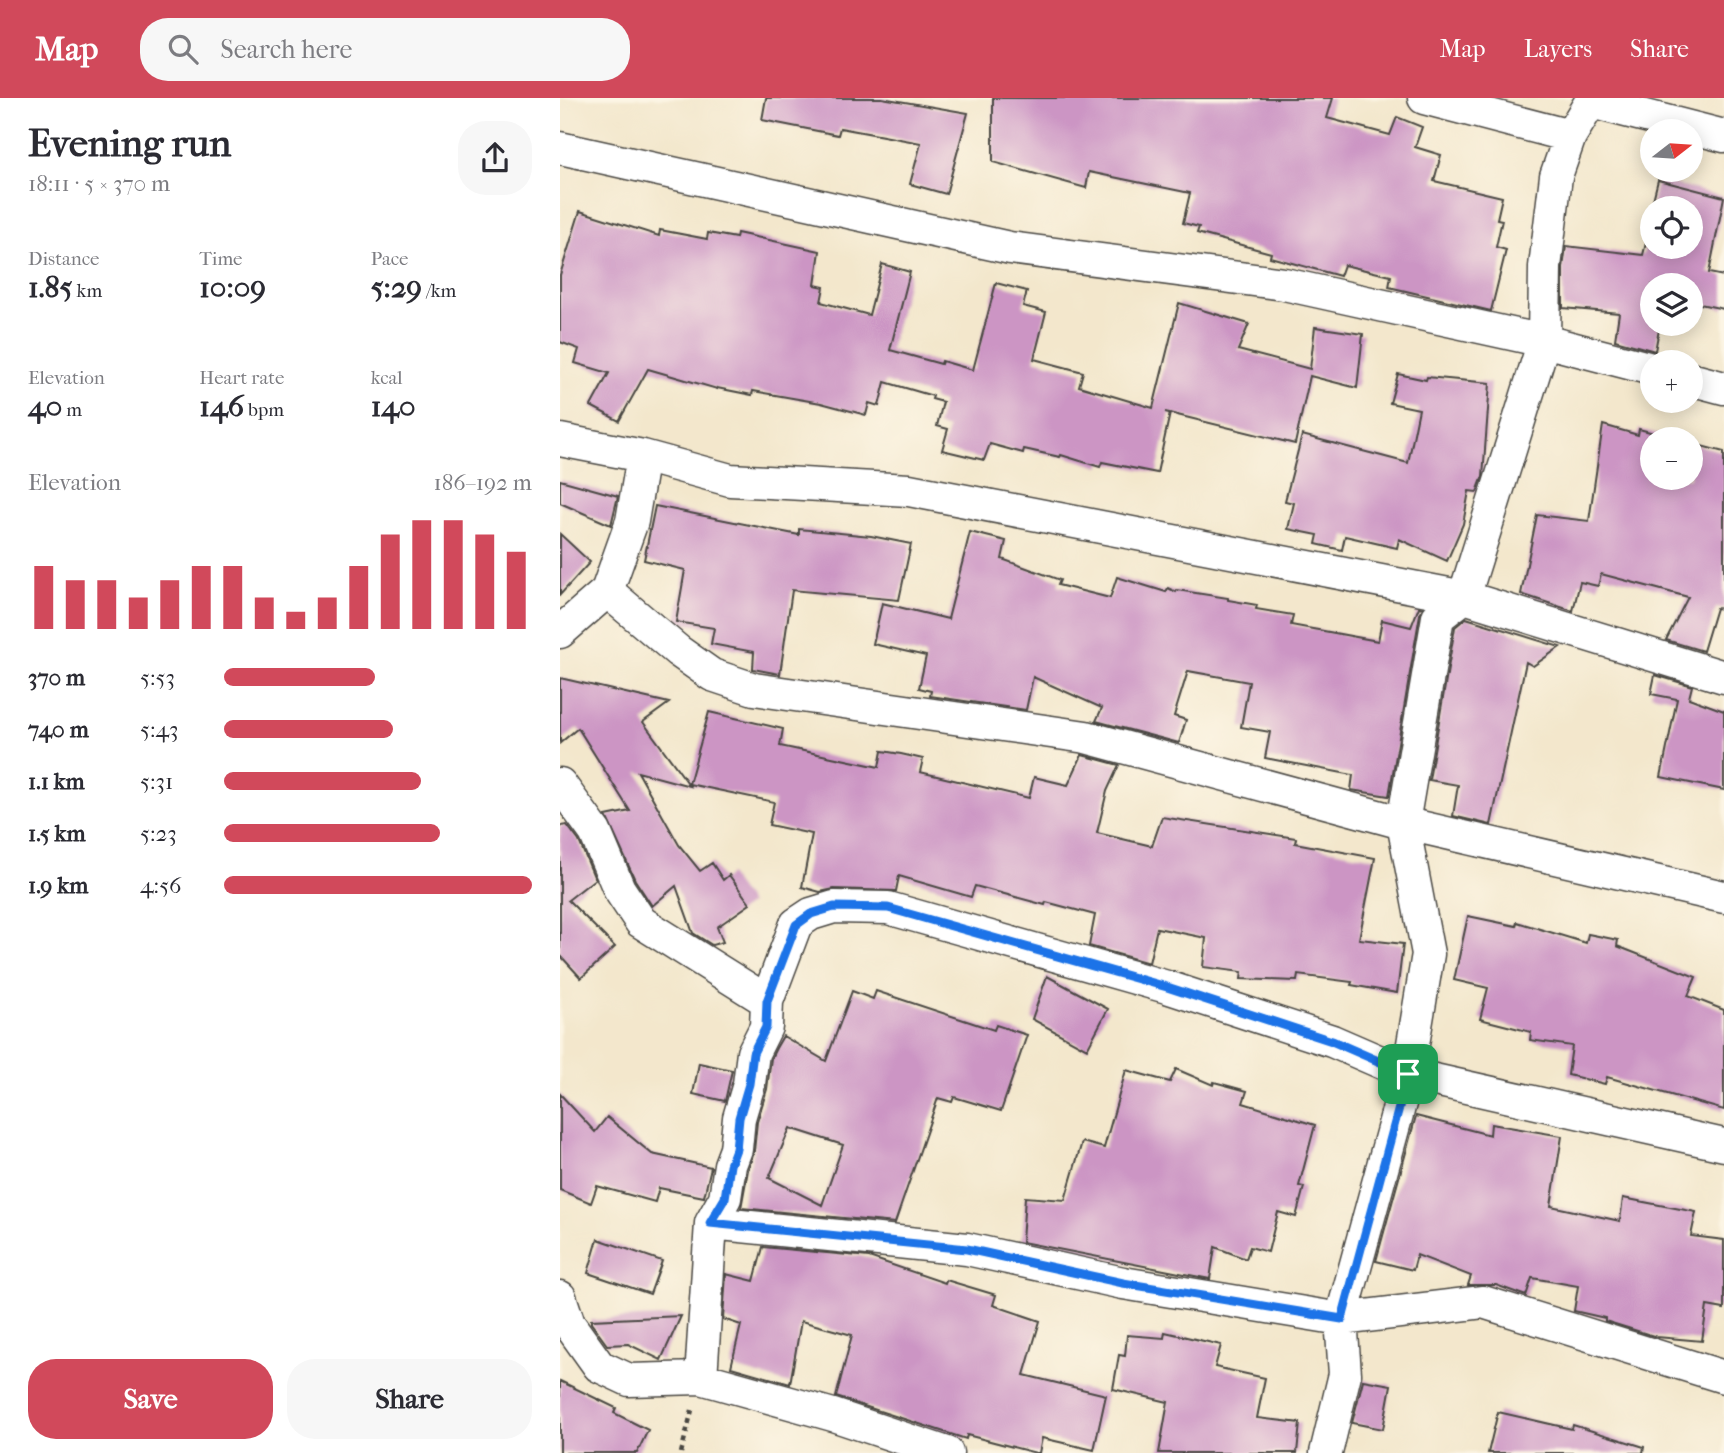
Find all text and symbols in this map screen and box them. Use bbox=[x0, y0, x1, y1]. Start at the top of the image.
search box bbox=[140, 18, 630, 81]
text: Map bbox=[35, 30, 98, 69]
icon: search bbox=[164, 30, 202, 68]
text: Search here bbox=[220, 34, 352, 65]
text: Map bbox=[1440, 35, 1486, 63]
text: Layers bbox=[1524, 35, 1592, 63]
text: Share bbox=[1630, 35, 1689, 63]
north arrow bbox=[1640, 119, 1703, 182]
map controls bbox=[1640, 119, 1703, 490]
text: Evening run bbox=[28, 121, 231, 166]
button: share bbox=[458, 121, 532, 195]
text: 18:11 · 5 × 370 m bbox=[28, 170, 170, 197]
button: locate bbox=[1640, 196, 1703, 259]
text: Distance bbox=[28, 248, 99, 270]
text: Time bbox=[199, 248, 243, 270]
text: Pace bbox=[371, 248, 409, 270]
text: 1.85 bbox=[28, 270, 73, 305]
text: 10:09 bbox=[199, 270, 266, 305]
text: 5:29 bbox=[371, 270, 422, 305]
button: layers bbox=[1640, 273, 1703, 336]
text: km bbox=[73, 280, 102, 302]
text: /km bbox=[422, 280, 456, 302]
button: + bbox=[1640, 350, 1703, 413]
text: Elevation bbox=[28, 367, 105, 389]
text: Heart rate bbox=[199, 367, 284, 389]
text: kcal bbox=[371, 367, 403, 389]
text: 40 bbox=[28, 389, 62, 424]
text: 146 bbox=[199, 389, 244, 424]
text: 140 bbox=[371, 389, 416, 424]
text: m bbox=[62, 399, 82, 421]
text: bpm bbox=[244, 399, 284, 421]
button: − bbox=[1640, 427, 1703, 490]
text: Elevation bbox=[28, 469, 121, 496]
text: 186–192 m bbox=[434, 469, 532, 496]
text: 370 m bbox=[28, 664, 85, 691]
text: 5:53 bbox=[140, 664, 175, 691]
text: 740 m bbox=[28, 716, 89, 743]
text: 5:43 bbox=[140, 716, 179, 743]
text: 1.1 km bbox=[28, 768, 85, 795]
text: 5:31 bbox=[140, 768, 173, 795]
text: 1.5 km bbox=[28, 820, 86, 847]
text: 5:23 bbox=[140, 820, 177, 847]
text: 1.9 km bbox=[28, 872, 88, 899]
text: 4:56 bbox=[140, 872, 182, 899]
pin bbox=[1378, 1044, 1438, 1104]
icon: arrive bbox=[1389, 1055, 1427, 1093]
button: Save bbox=[28, 1359, 273, 1439]
button: Share bbox=[287, 1359, 532, 1439]

